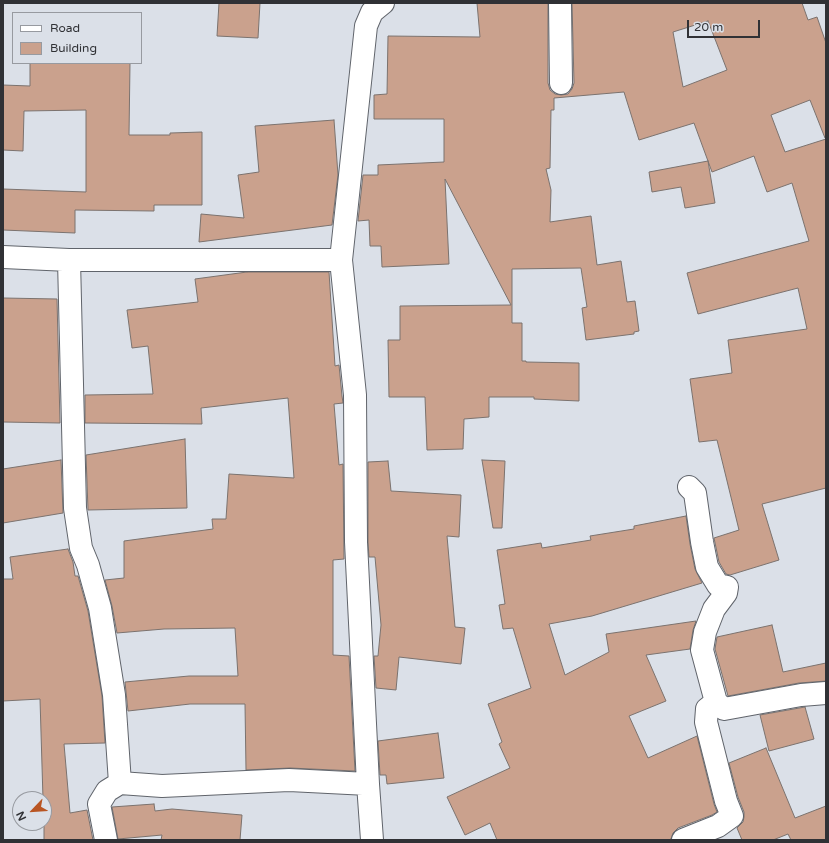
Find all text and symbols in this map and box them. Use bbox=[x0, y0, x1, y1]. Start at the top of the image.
legend bbox=[12, 12, 142, 64]
scale bar bbox=[689, 12, 762, 38]
text: 20 m bbox=[694, 20, 723, 34]
text: Road bbox=[50, 21, 80, 35]
text: Building bbox=[50, 41, 97, 55]
north arrow bbox=[12, 791, 52, 831]
text: N bbox=[14, 809, 29, 823]

